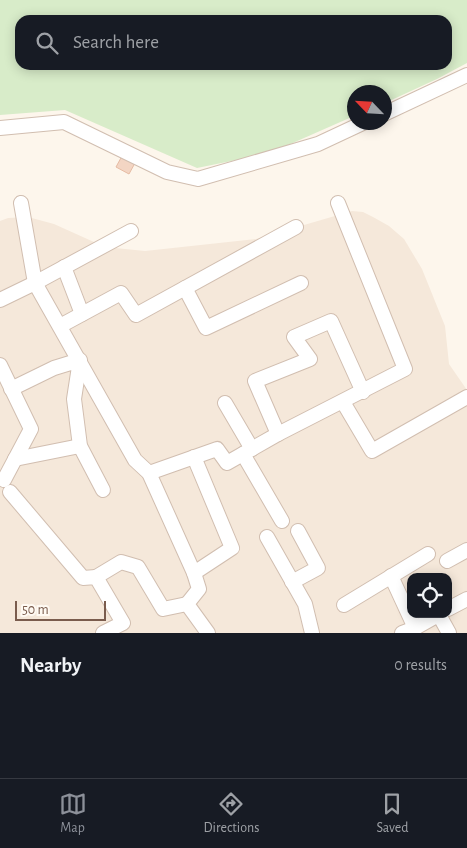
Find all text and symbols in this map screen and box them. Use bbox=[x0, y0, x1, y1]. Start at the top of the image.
search box bbox=[15, 15, 452, 70]
icon: search bbox=[33, 29, 61, 57]
text: Search here bbox=[73, 33, 159, 52]
north arrow bbox=[347, 85, 392, 130]
map controls bbox=[407, 573, 452, 618]
button: locate bbox=[407, 573, 452, 618]
scale bar bbox=[15, 598, 106, 621]
text: 50 m bbox=[22, 603, 49, 617]
text: Nearby bbox=[20, 655, 81, 676]
text: 0 results bbox=[394, 657, 447, 673]
tab: Map bbox=[59, 790, 87, 837]
tab: Directions bbox=[204, 790, 259, 837]
tab: Saved bbox=[376, 790, 408, 837]

